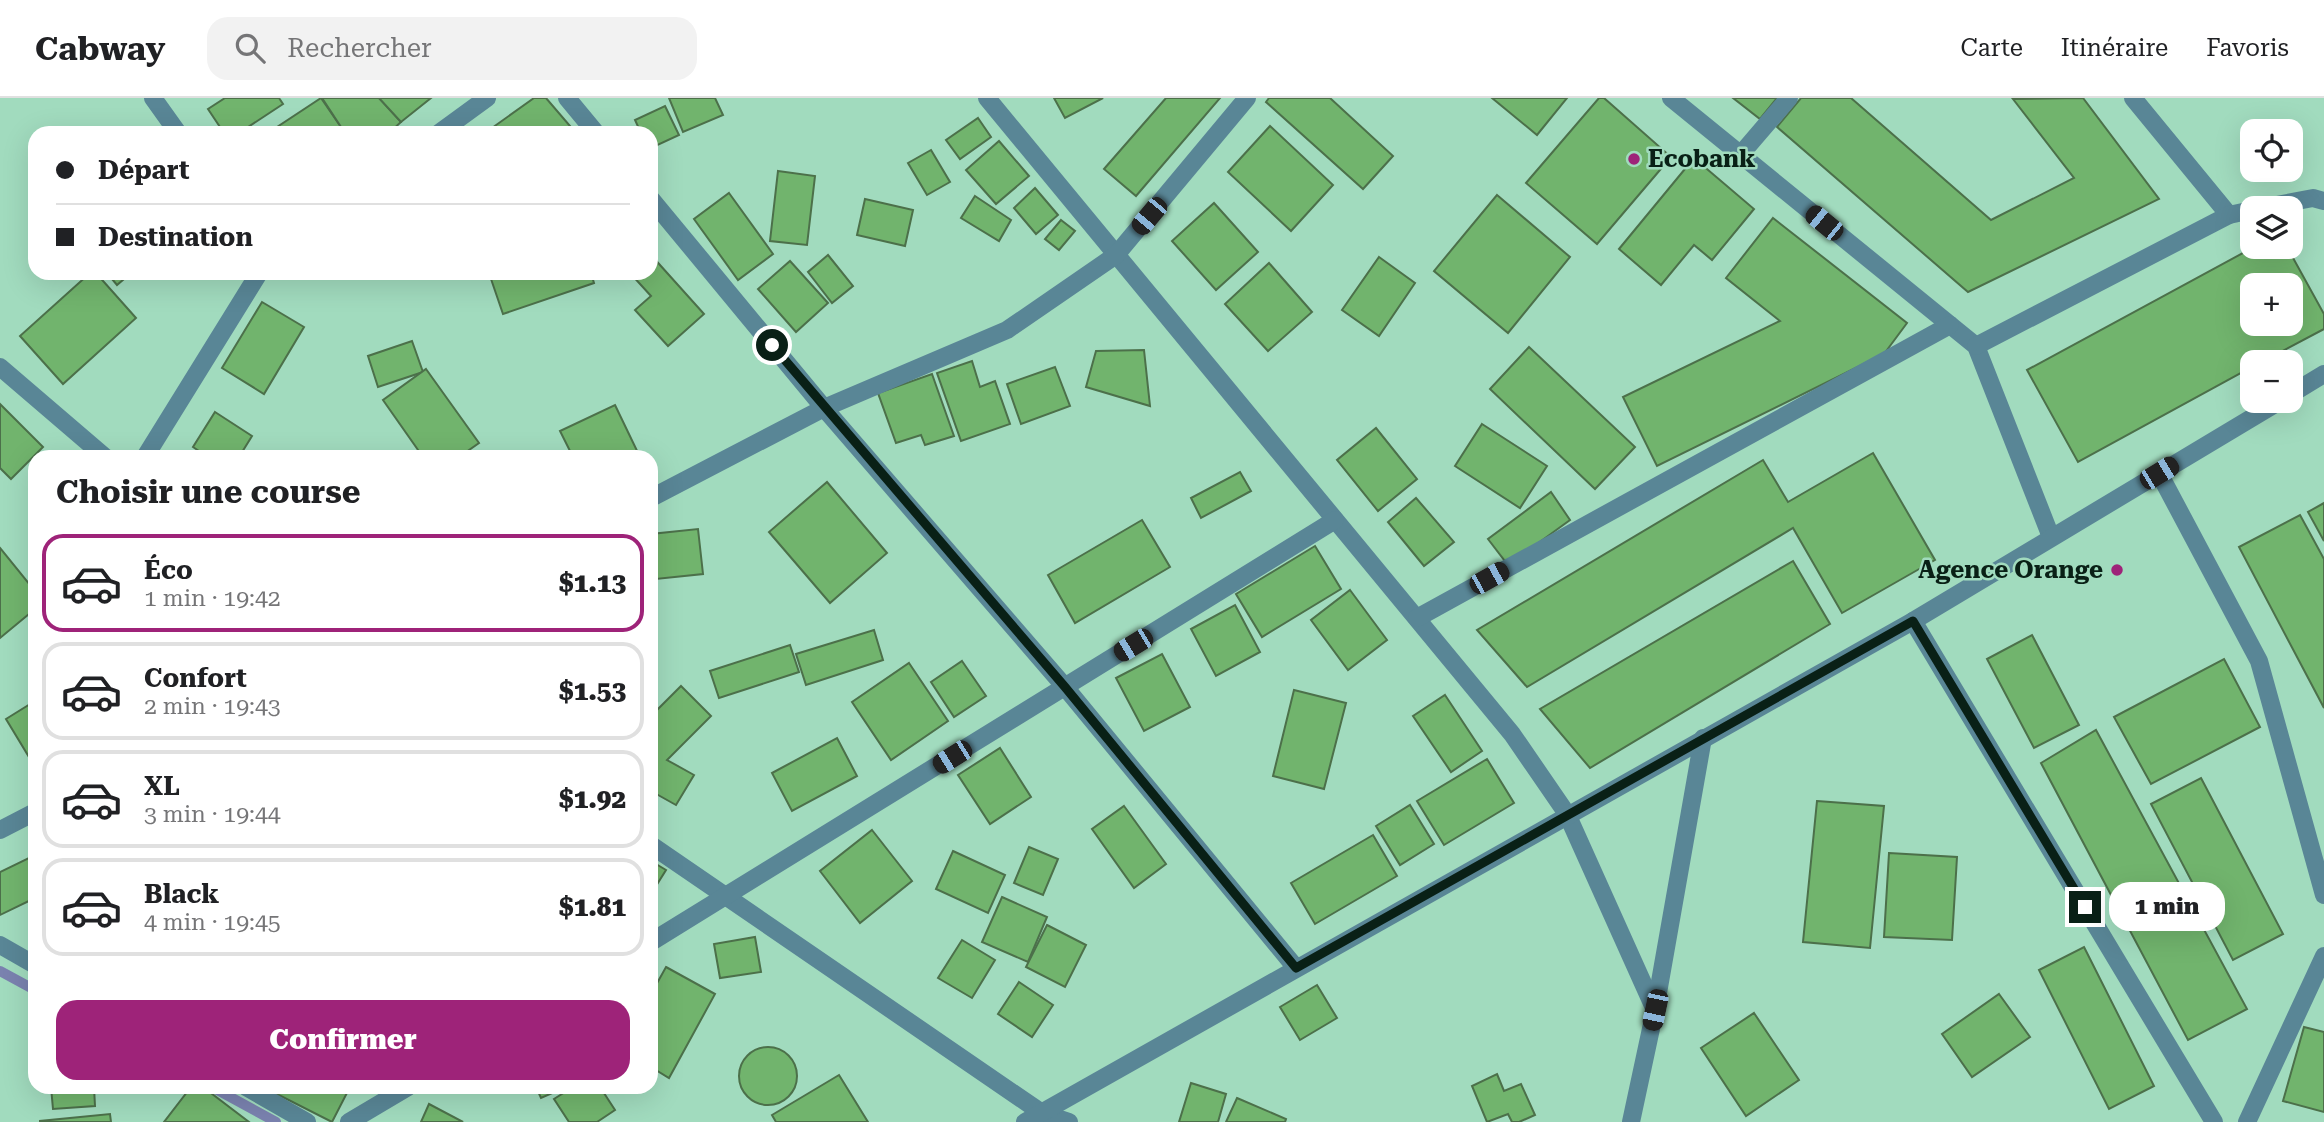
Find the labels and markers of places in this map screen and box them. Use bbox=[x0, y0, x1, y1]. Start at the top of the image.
place label: Ecobank bbox=[1648, 145, 1756, 173]
marker: Ecobank bbox=[1626, 151, 1642, 167]
place label: Agence Orange bbox=[1918, 556, 2103, 584]
marker: Agence Orange bbox=[2109, 562, 2125, 578]

